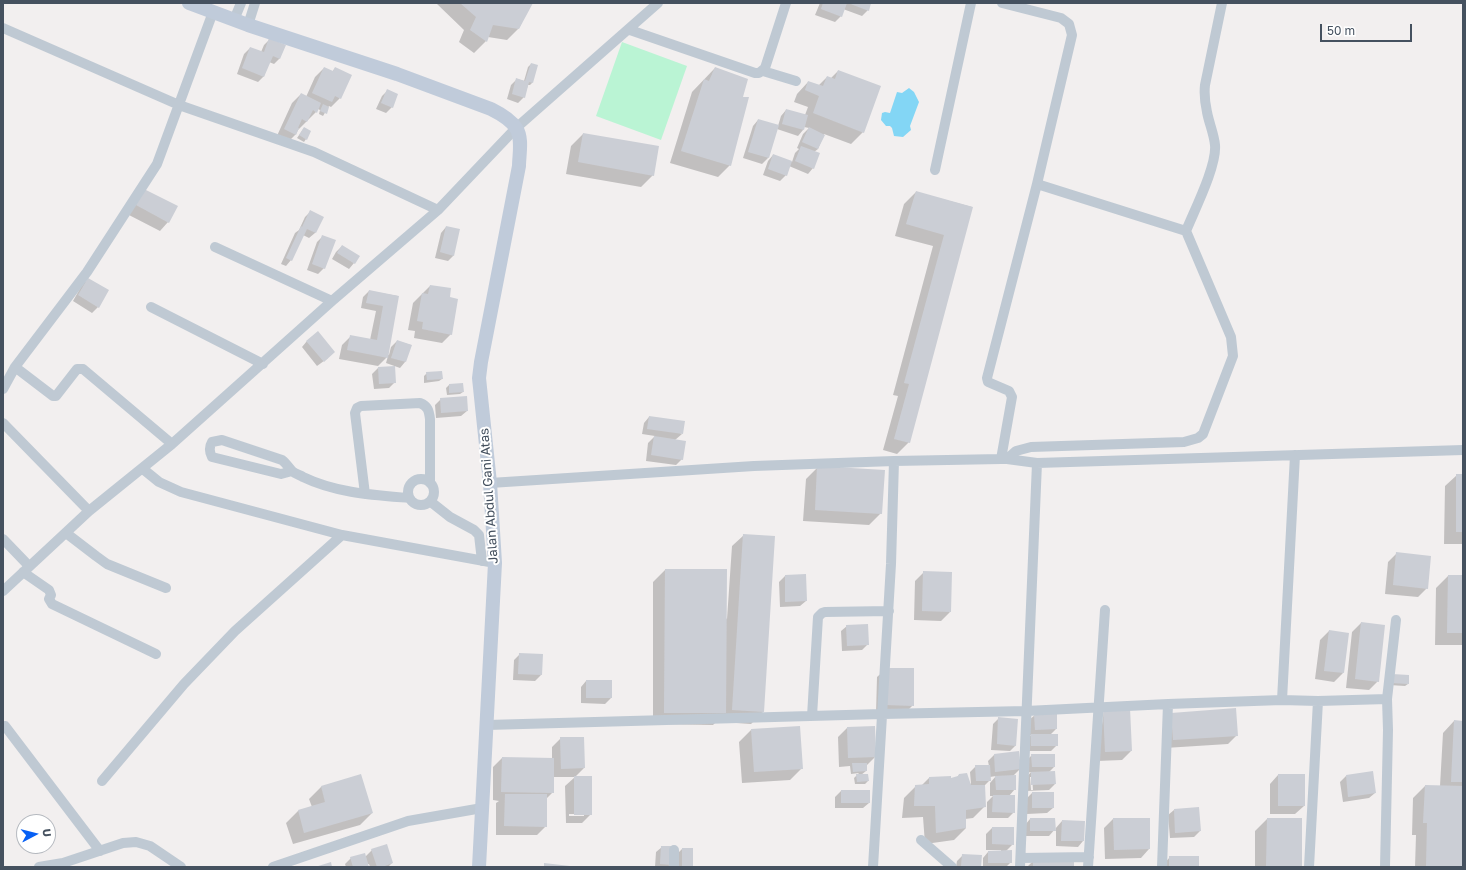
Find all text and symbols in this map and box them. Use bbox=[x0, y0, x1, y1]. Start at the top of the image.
scale bar bbox=[1322, 16, 1414, 42]
text: 50 m bbox=[1327, 23, 1355, 38]
street label: Jalan Abdul Gani Atas bbox=[476, 428, 502, 564]
north arrow bbox=[16, 814, 56, 854]
text: U bbox=[40, 828, 54, 837]

